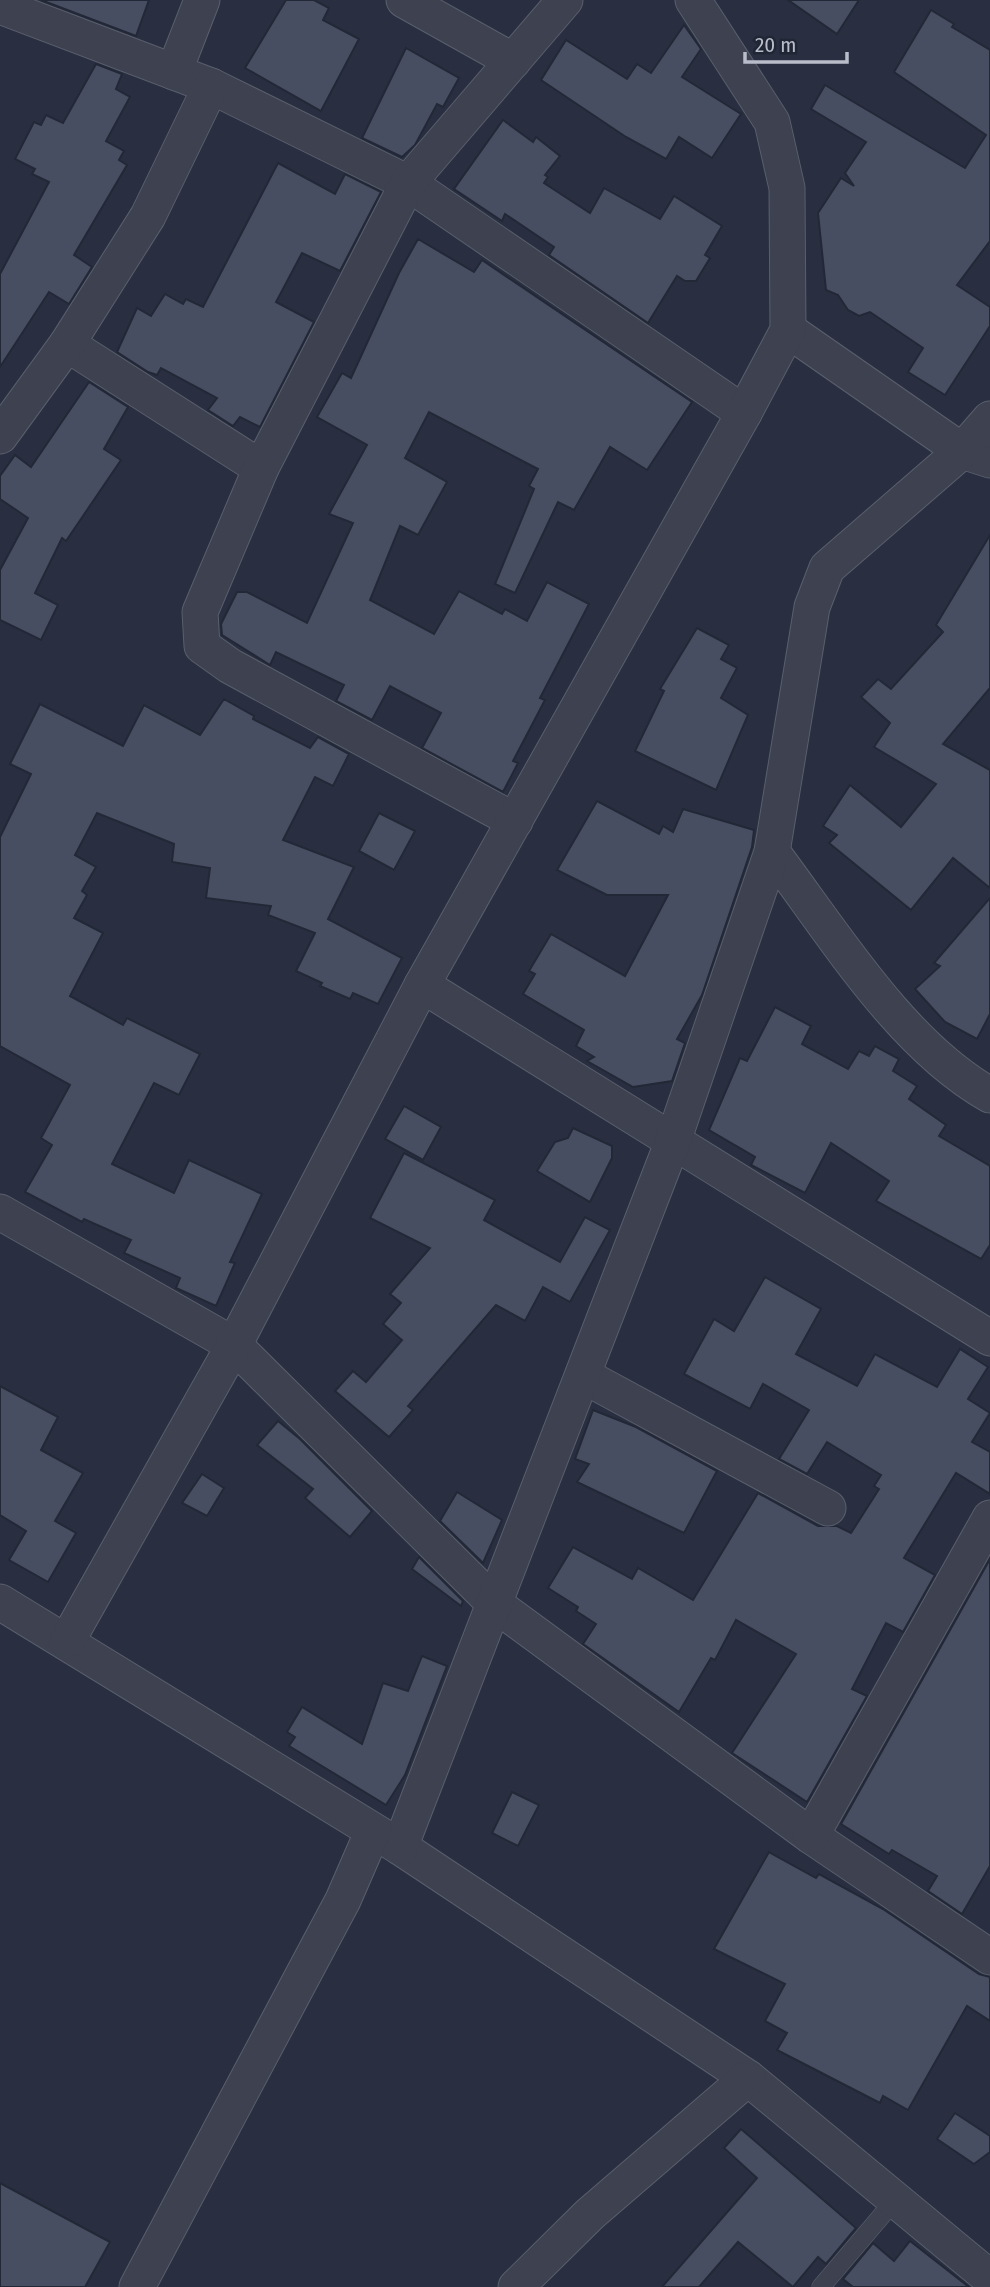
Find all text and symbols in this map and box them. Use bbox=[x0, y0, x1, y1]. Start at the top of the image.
scale bar bbox=[745, 21, 846, 65]
text: 20 m bbox=[755, 32, 796, 58]

